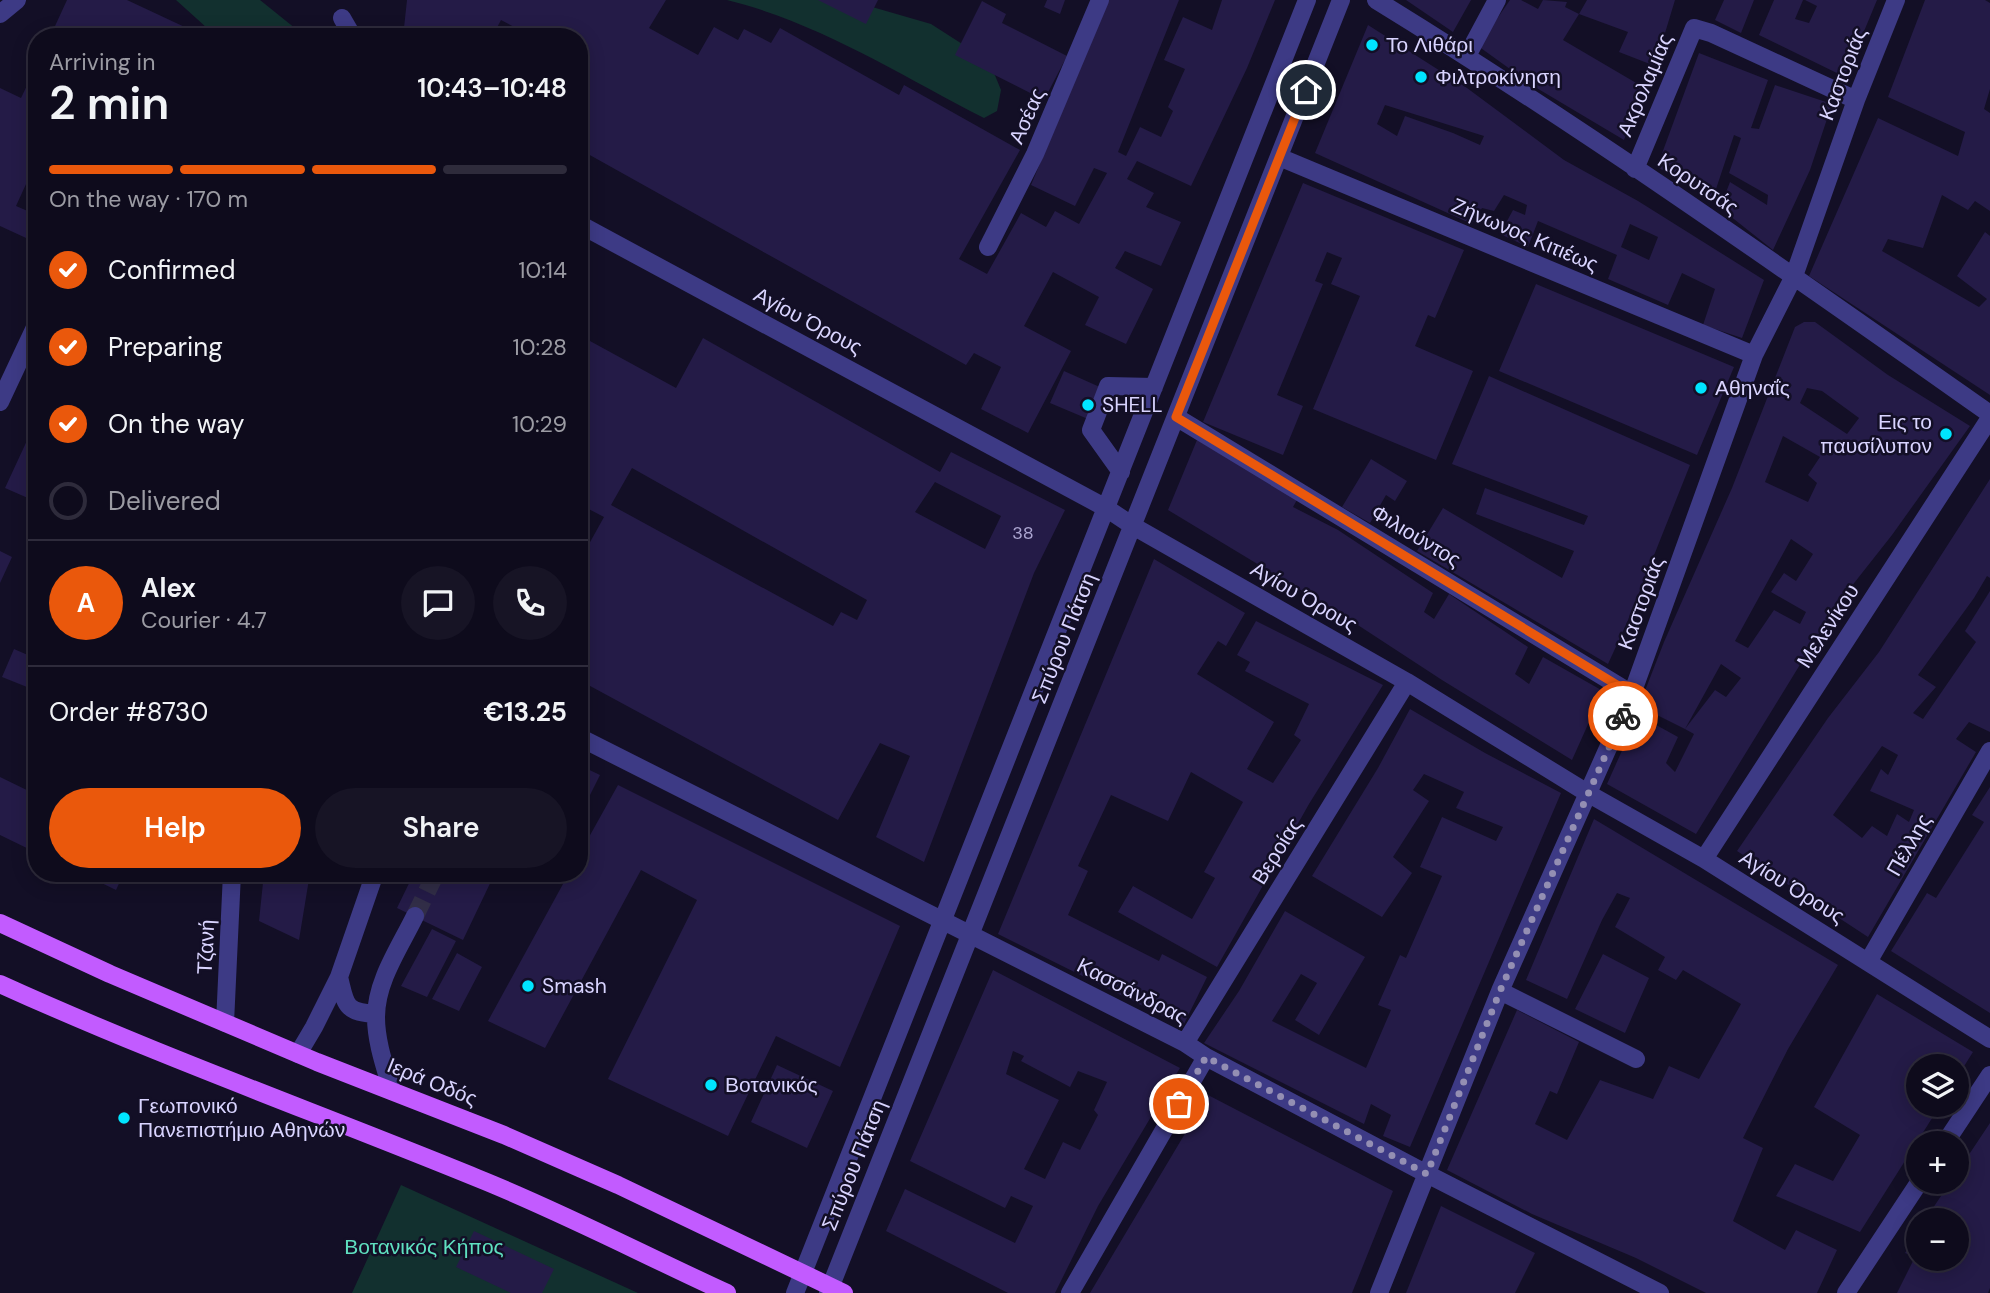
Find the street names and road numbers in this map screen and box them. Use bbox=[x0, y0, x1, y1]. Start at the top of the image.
street label: Καστοριάς bbox=[1812, 24, 1874, 124]
street label: Ακρολαμίας bbox=[1611, 29, 1679, 141]
street label: Ασέας bbox=[1002, 84, 1052, 148]
street label: Κορυτσάς bbox=[1652, 147, 1744, 221]
street label: Ζήνωνος Κιτιέως bbox=[1447, 191, 1603, 279]
street label: Αγίου Όρους bbox=[749, 281, 867, 361]
street label: Φιλιούντος bbox=[1366, 498, 1466, 574]
street label: Καστοριάς bbox=[1611, 552, 1671, 654]
street label: Αγίου Όρους bbox=[1245, 555, 1363, 639]
street label: Σπύρου Πάτση bbox=[1025, 568, 1103, 708]
street label: Μελενίκου bbox=[1790, 578, 1866, 674]
street label: Πέλλης bbox=[1880, 809, 1938, 881]
street label: Βεροίας bbox=[1246, 812, 1308, 890]
street label: Αγίου Όρους bbox=[1734, 844, 1850, 930]
street label: Τζανή bbox=[191, 919, 221, 975]
street label: Κασσάνδρας bbox=[1072, 951, 1192, 1031]
street label: Ιερά Οδός bbox=[383, 1051, 481, 1113]
street label: Σπύρου Πάτση bbox=[815, 1095, 893, 1235]

